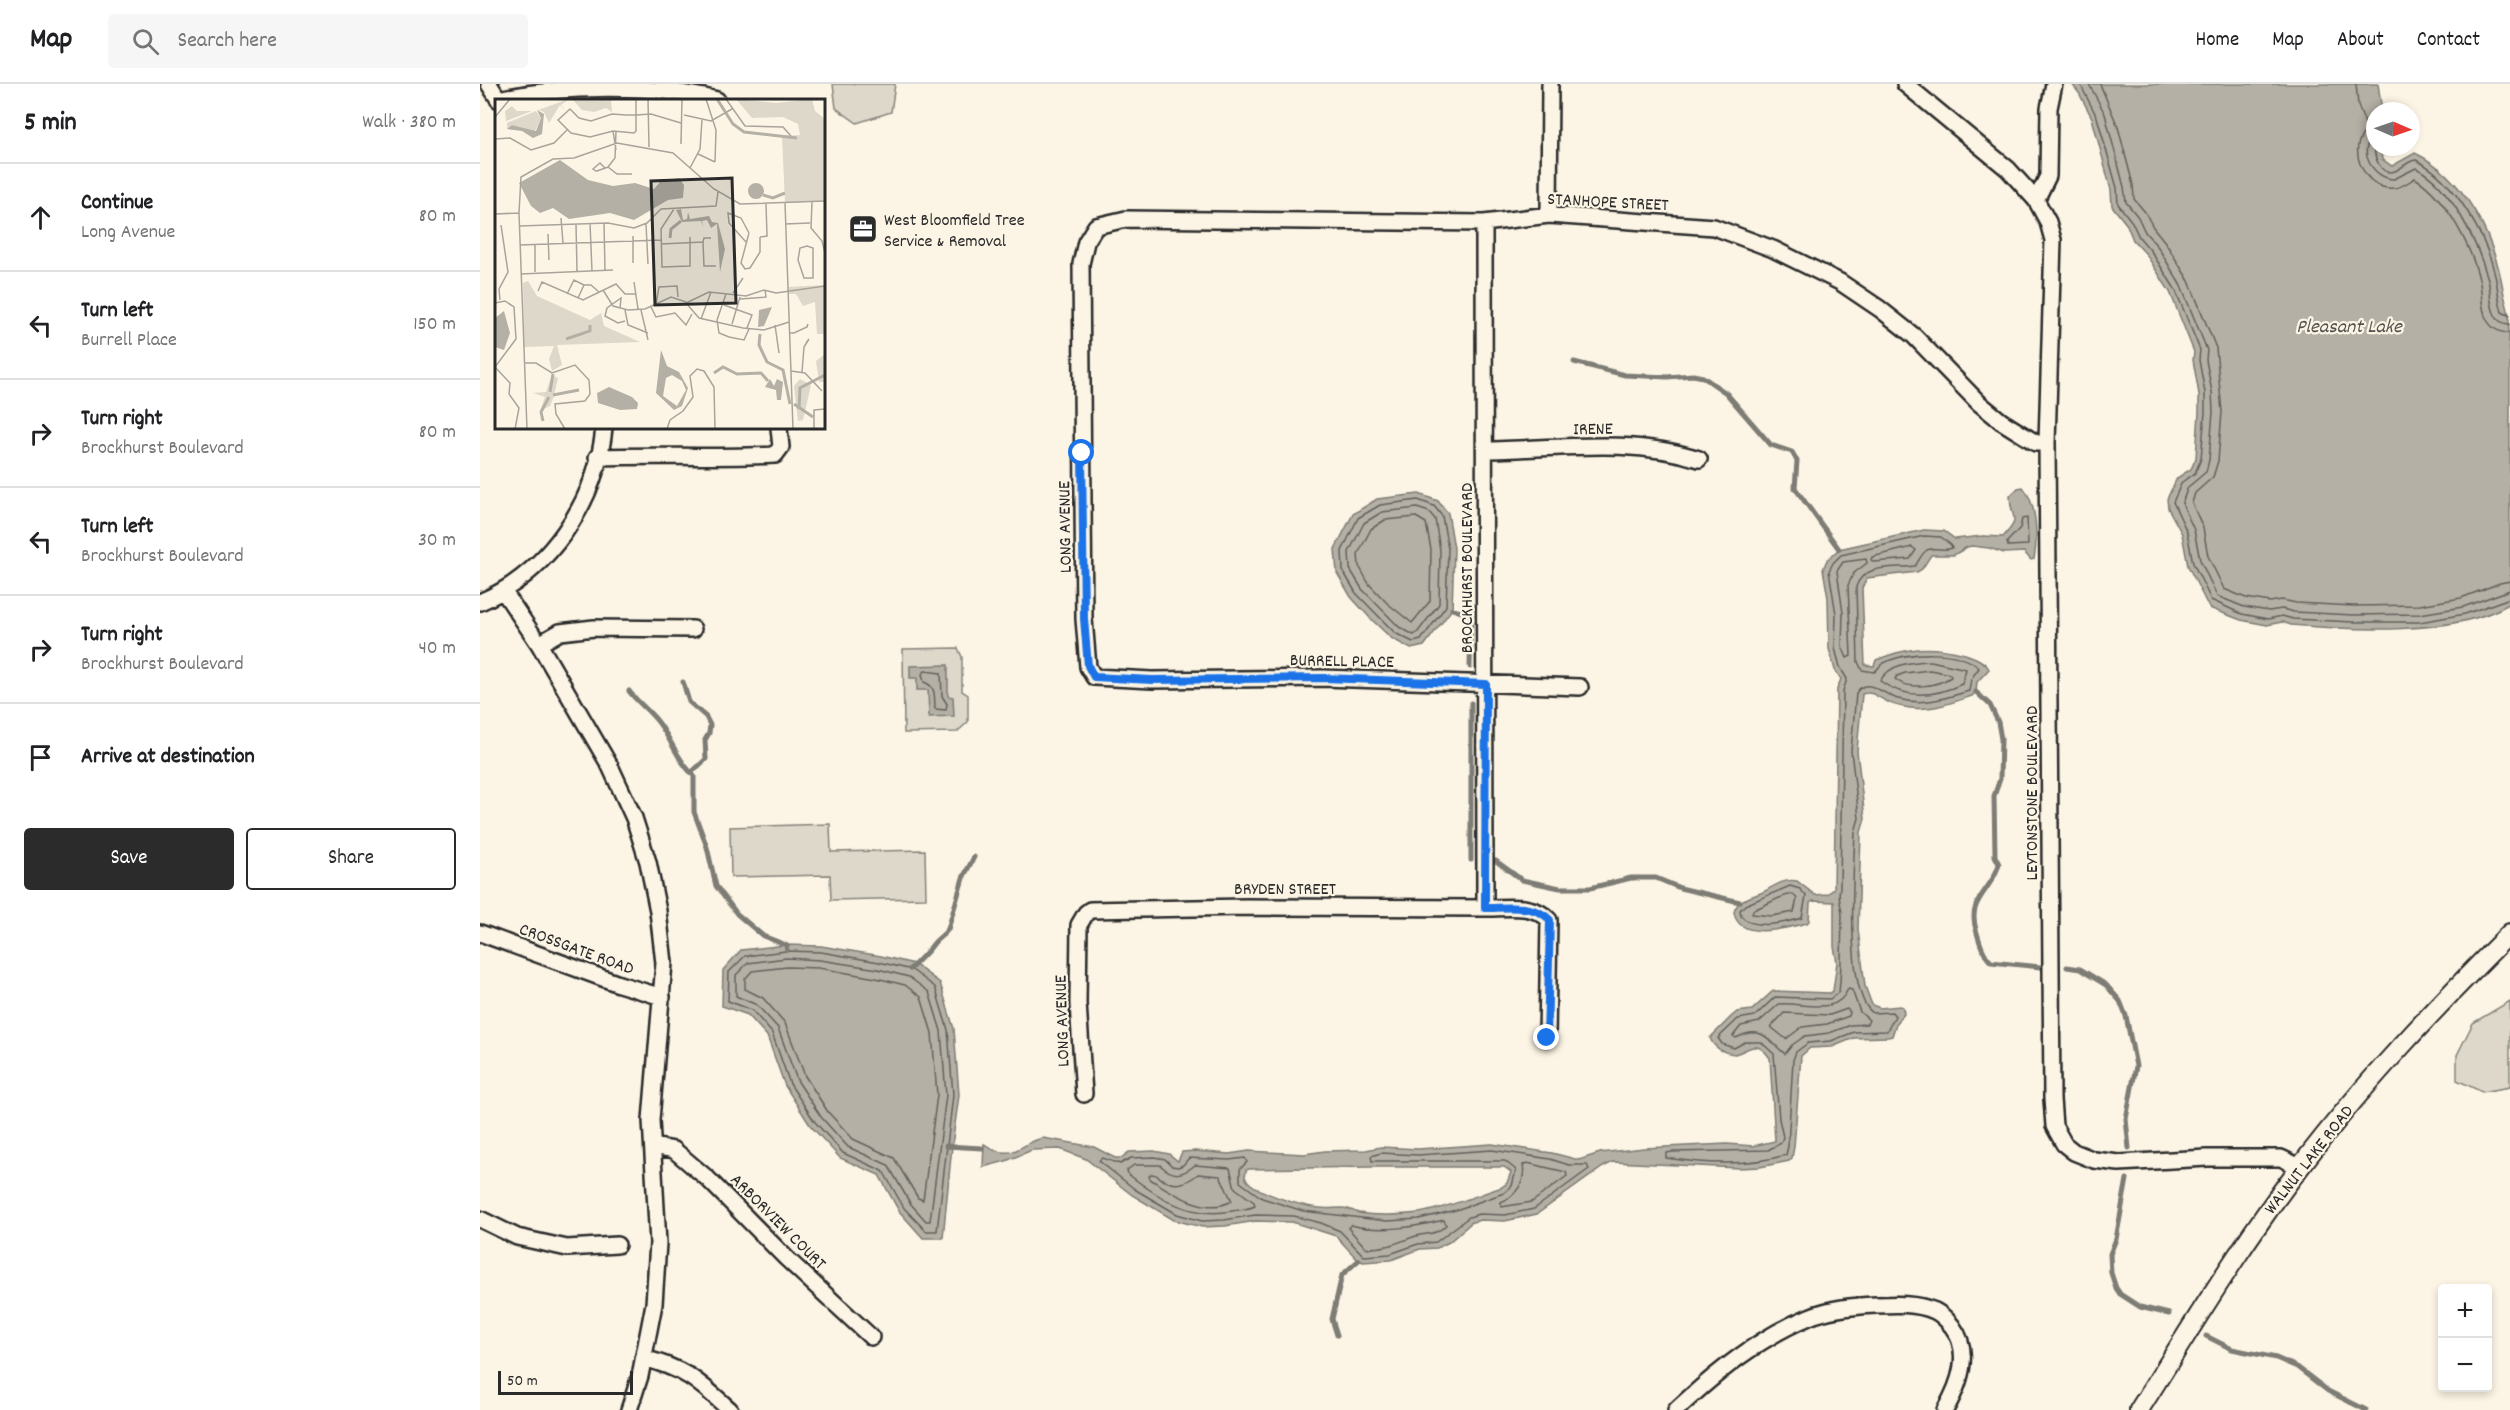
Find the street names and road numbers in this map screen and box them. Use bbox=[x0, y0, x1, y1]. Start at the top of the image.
street label: STANHOPE STREET bbox=[1547, 188, 1669, 219]
street label: IRENE bbox=[1573, 418, 1613, 443]
street label: LONG AVENUE bbox=[1053, 481, 1080, 573]
street label: BROCKHURST BOULEVARD bbox=[1456, 483, 1481, 653]
street label: BURRELL PLACE bbox=[1290, 649, 1394, 676]
street label: LEYTONSTONE BOULEVARD bbox=[2021, 706, 2046, 880]
street label: BRYDEN STREET bbox=[1234, 878, 1336, 903]
street label: CROSSGATE ROAD bbox=[515, 918, 637, 983]
street label: LONG AVENUE bbox=[1049, 974, 1078, 1067]
street label: WALNUT LAKE ROAD bbox=[2259, 1101, 2361, 1220]
street label: ARBORVIEW COURT bbox=[724, 1169, 831, 1276]

